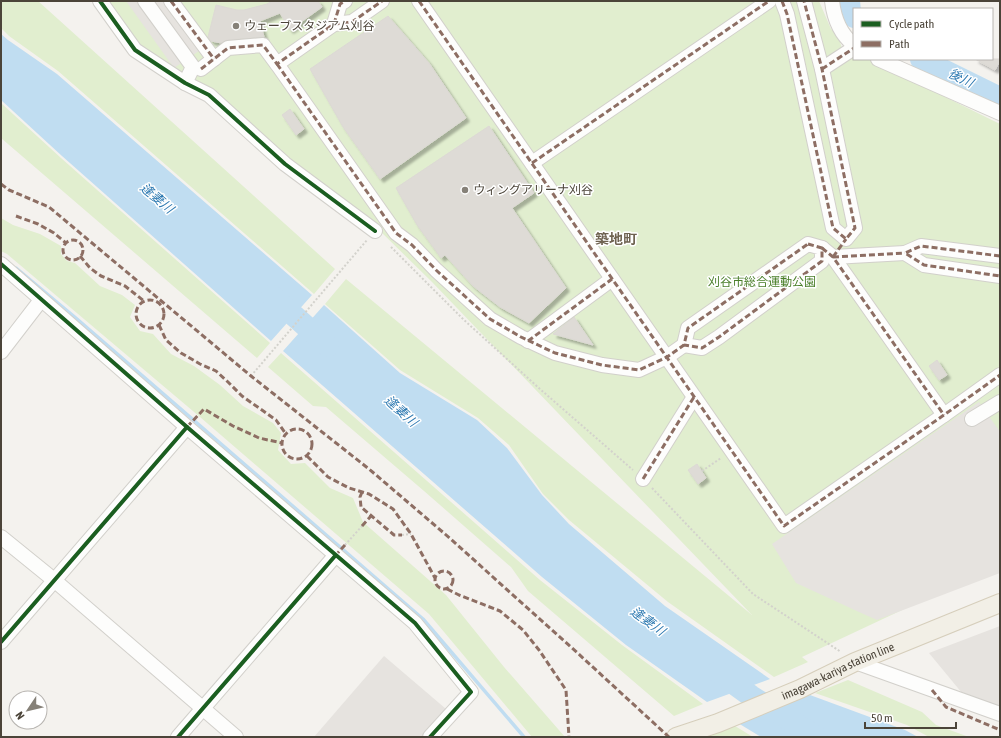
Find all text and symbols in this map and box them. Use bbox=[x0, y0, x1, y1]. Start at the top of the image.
legend bbox=[853, 8, 993, 60]
text: Cycle path bbox=[889, 17, 934, 31]
place label: ウェーブスタジアム刈谷 bbox=[244, 19, 374, 33]
marker: ウェーブスタジアム刈谷 bbox=[231, 21, 241, 31]
text: Path bbox=[889, 37, 910, 51]
water label: 後川 bbox=[946, 66, 978, 91]
water label: 逢妻川 bbox=[137, 180, 178, 218]
place label: ウィングアリーナ刈谷 bbox=[473, 183, 593, 197]
marker: ウィングアリーナ刈谷 bbox=[460, 185, 470, 195]
district label: 築地町 bbox=[595, 231, 637, 247]
park label: 刈谷市総合運動公園 bbox=[708, 275, 816, 289]
water label: 逢妻川 bbox=[381, 392, 422, 431]
water label: 逢妻川 bbox=[628, 603, 670, 640]
street label: imagawa-kariya station line bbox=[780, 640, 896, 703]
north arrow bbox=[8, 690, 48, 730]
scale bar bbox=[865, 704, 956, 730]
text: N bbox=[13, 710, 27, 722]
text: 50 m bbox=[871, 711, 893, 725]

